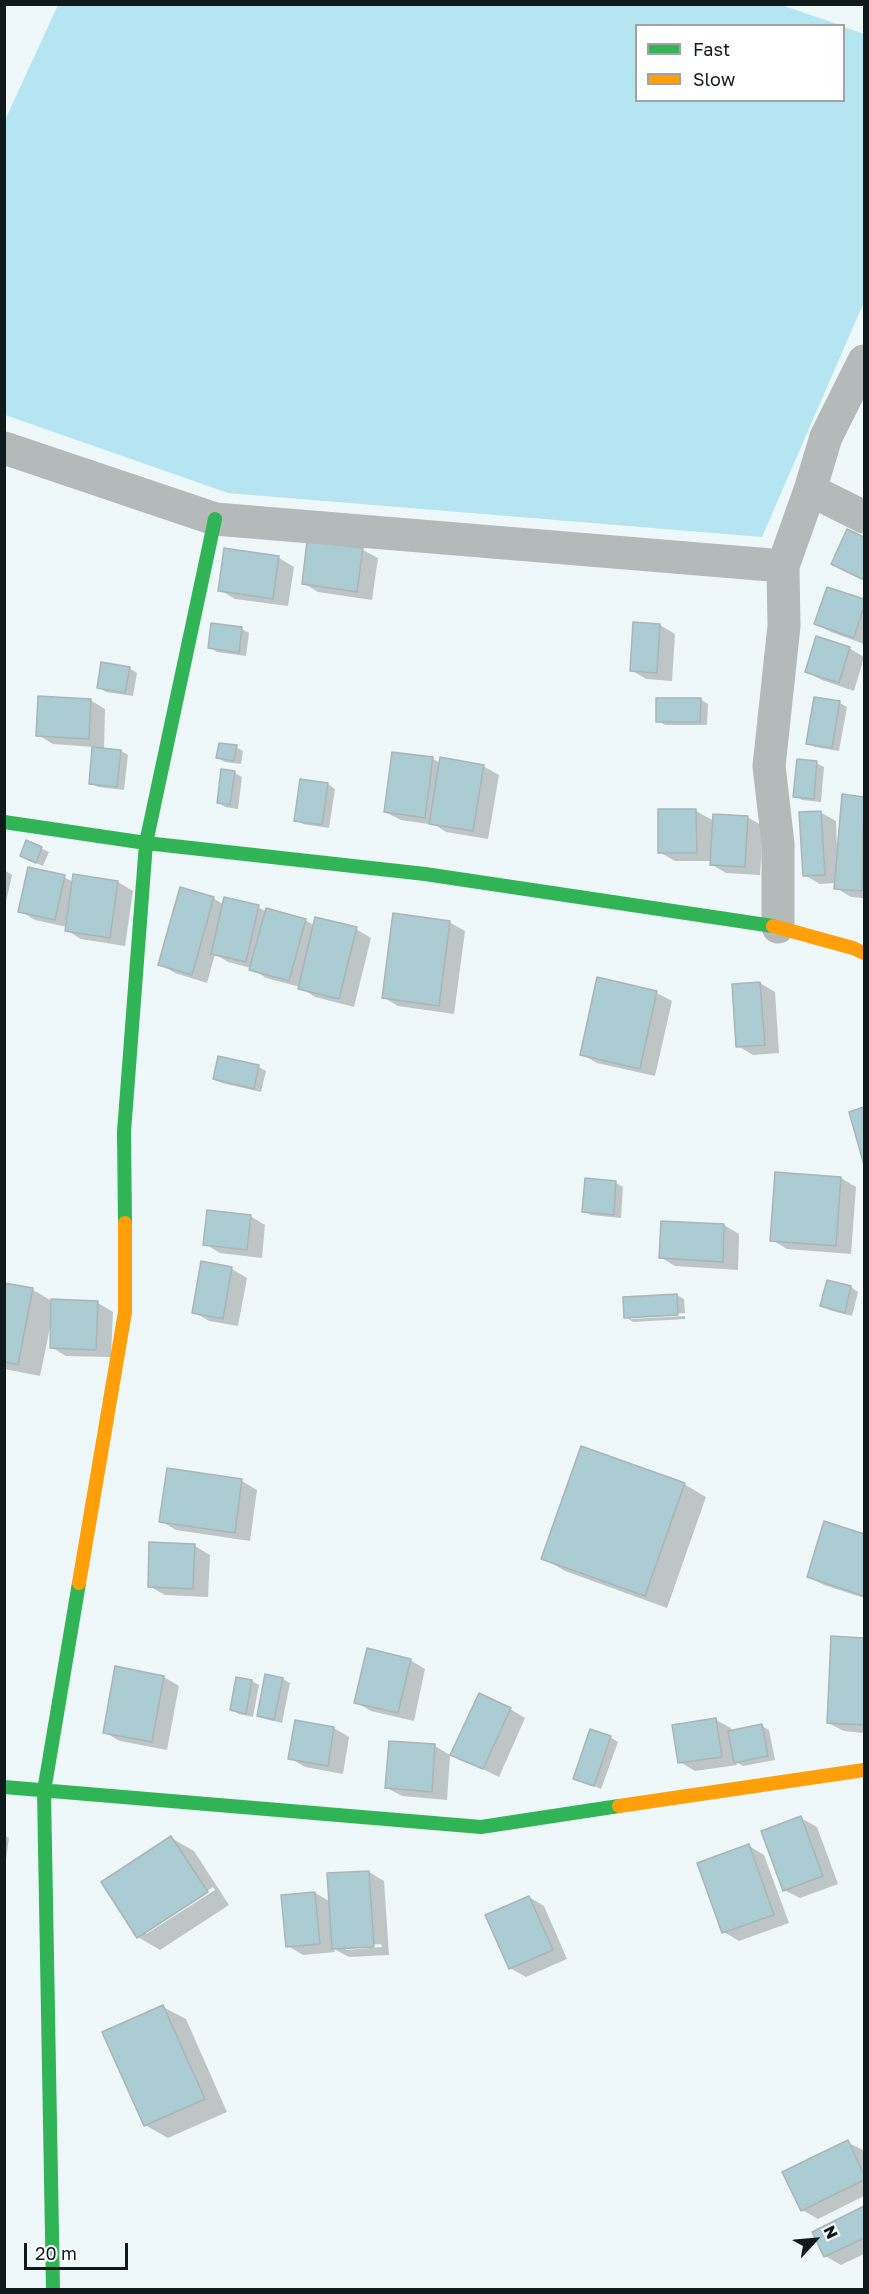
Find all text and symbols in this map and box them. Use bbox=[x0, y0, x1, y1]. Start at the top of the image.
legend bbox=[635, 24, 845, 102]
text: Fast bbox=[693, 38, 730, 60]
text: Slow bbox=[693, 68, 735, 90]
north arrow bbox=[785, 2210, 845, 2270]
text: N bbox=[820, 2222, 843, 2242]
scale bar bbox=[27, 2231, 130, 2269]
text: 20 m bbox=[35, 2242, 77, 2264]

